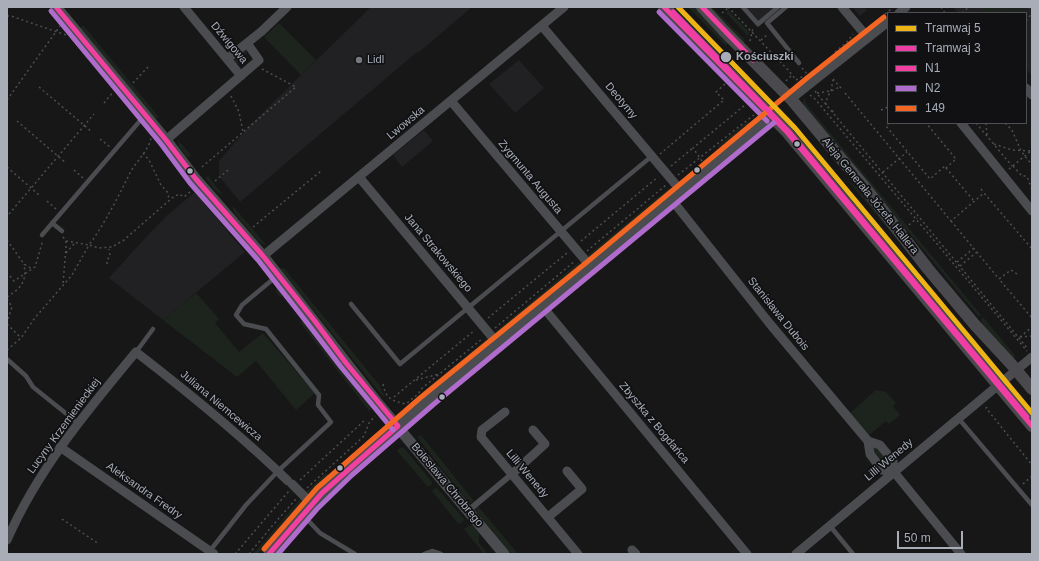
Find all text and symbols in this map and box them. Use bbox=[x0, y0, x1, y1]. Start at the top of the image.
legend bbox=[887, 12, 1027, 124]
street label: Dźwigowa bbox=[208, 20, 250, 66]
text: Tramwaj 5 bbox=[925, 21, 981, 35]
text: Tramwaj 3 bbox=[925, 41, 981, 55]
marker: Kościuszki bbox=[719, 50, 733, 64]
place label: Kościuszki bbox=[736, 50, 793, 64]
place label: Lidl bbox=[367, 53, 384, 67]
marker: Lidl bbox=[354, 55, 364, 65]
text: N1 bbox=[925, 61, 940, 75]
street label: Deotymy bbox=[602, 80, 640, 122]
text: N2 bbox=[925, 81, 940, 95]
text: 149 bbox=[925, 101, 945, 115]
street label: Lwowska bbox=[384, 103, 428, 143]
street label: Aleja Generała Józefa Hallera bbox=[819, 135, 921, 257]
street label: Zygmunta Augusta bbox=[495, 137, 565, 217]
unlabelled marker bbox=[792, 139, 802, 149]
unlabelled marker bbox=[692, 165, 702, 175]
unlabelled marker bbox=[185, 166, 195, 176]
street label: Jana Strakowskiego bbox=[401, 211, 475, 295]
street label: Stanisława Dubois bbox=[744, 275, 812, 353]
street label: Juliana Niemcewicza bbox=[177, 368, 265, 444]
street label: Lucyny Krzemienieckiej bbox=[25, 376, 103, 476]
street label: Zbyszka z Bogdańca bbox=[616, 380, 692, 466]
unlabelled marker bbox=[437, 392, 447, 402]
street label: Lilli Wenedy bbox=[862, 436, 916, 484]
street label: Bolesława Chrobrego bbox=[408, 440, 486, 530]
street label: Lilli Wenedy bbox=[503, 447, 551, 501]
street label: Aleksandra Fredry bbox=[103, 460, 185, 522]
unlabelled marker bbox=[335, 463, 345, 473]
scale bar bbox=[899, 523, 965, 549]
text: 50 m bbox=[904, 531, 931, 545]

